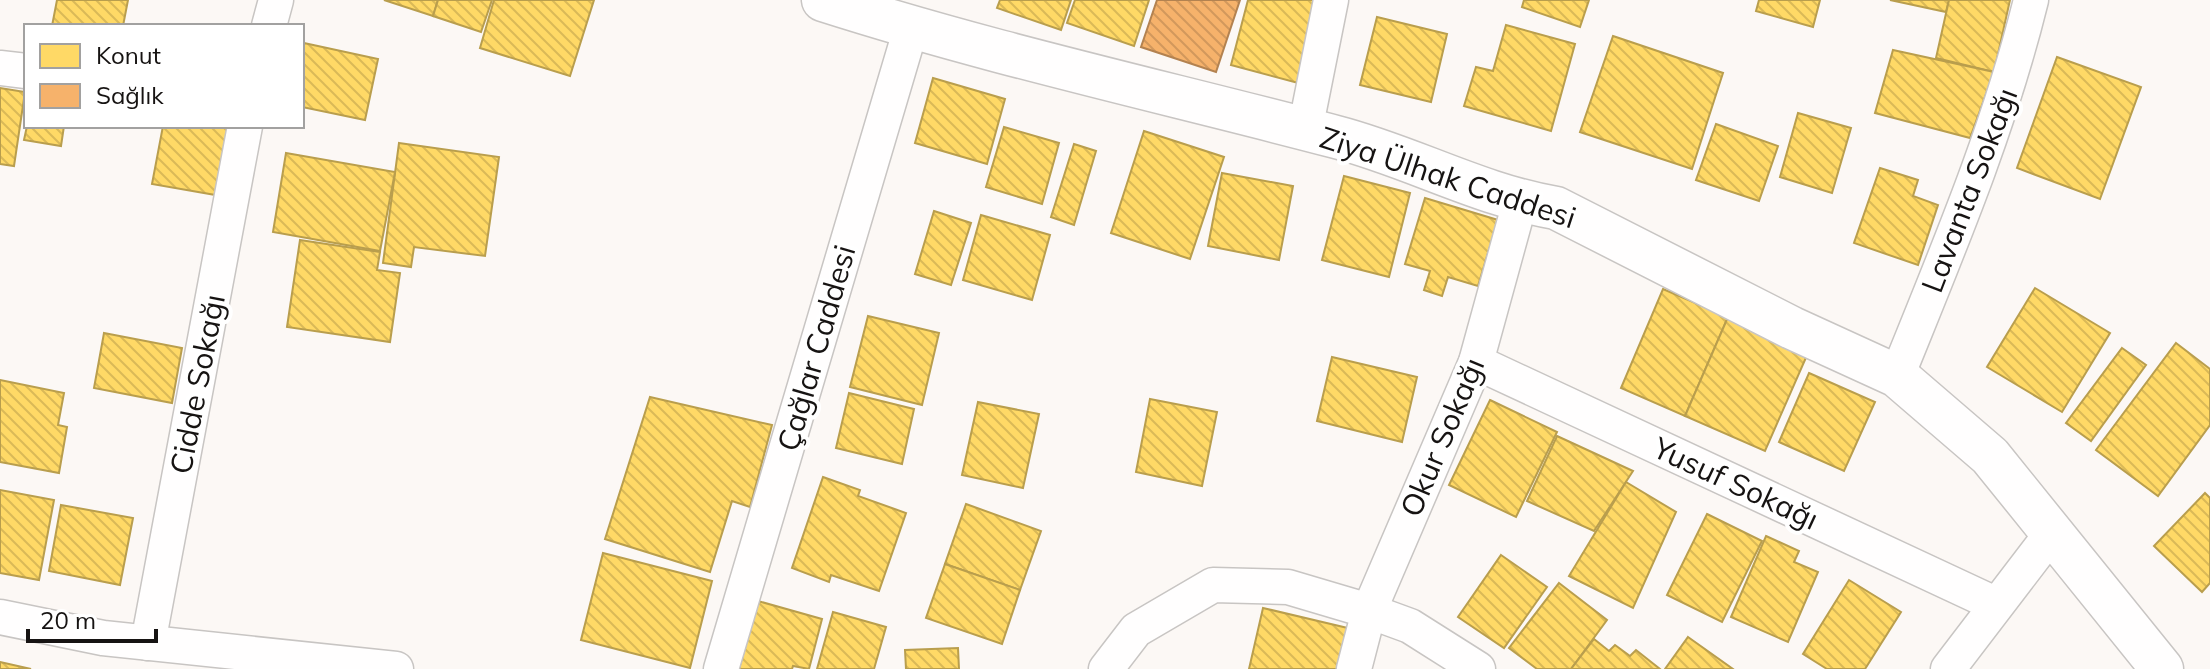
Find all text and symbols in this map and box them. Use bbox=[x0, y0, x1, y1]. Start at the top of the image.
legend bbox=[24, 24, 304, 128]
text: Konut bbox=[96, 40, 161, 70]
text: Sağlık bbox=[96, 80, 164, 110]
street label: Lavanta Sokağı bbox=[1913, 82, 2025, 298]
street label: Ziya Ülhak Caddesi bbox=[1315, 118, 1581, 236]
street label: Çağlar Caddesi bbox=[768, 241, 864, 455]
street label: Cidde Sokağı bbox=[161, 291, 233, 477]
street label: Okur Sokağı bbox=[1391, 352, 1493, 522]
street label: Yusuf Sokağı bbox=[1646, 428, 1825, 538]
scale bar bbox=[28, 593, 156, 643]
text: 20 m bbox=[40, 605, 96, 635]

